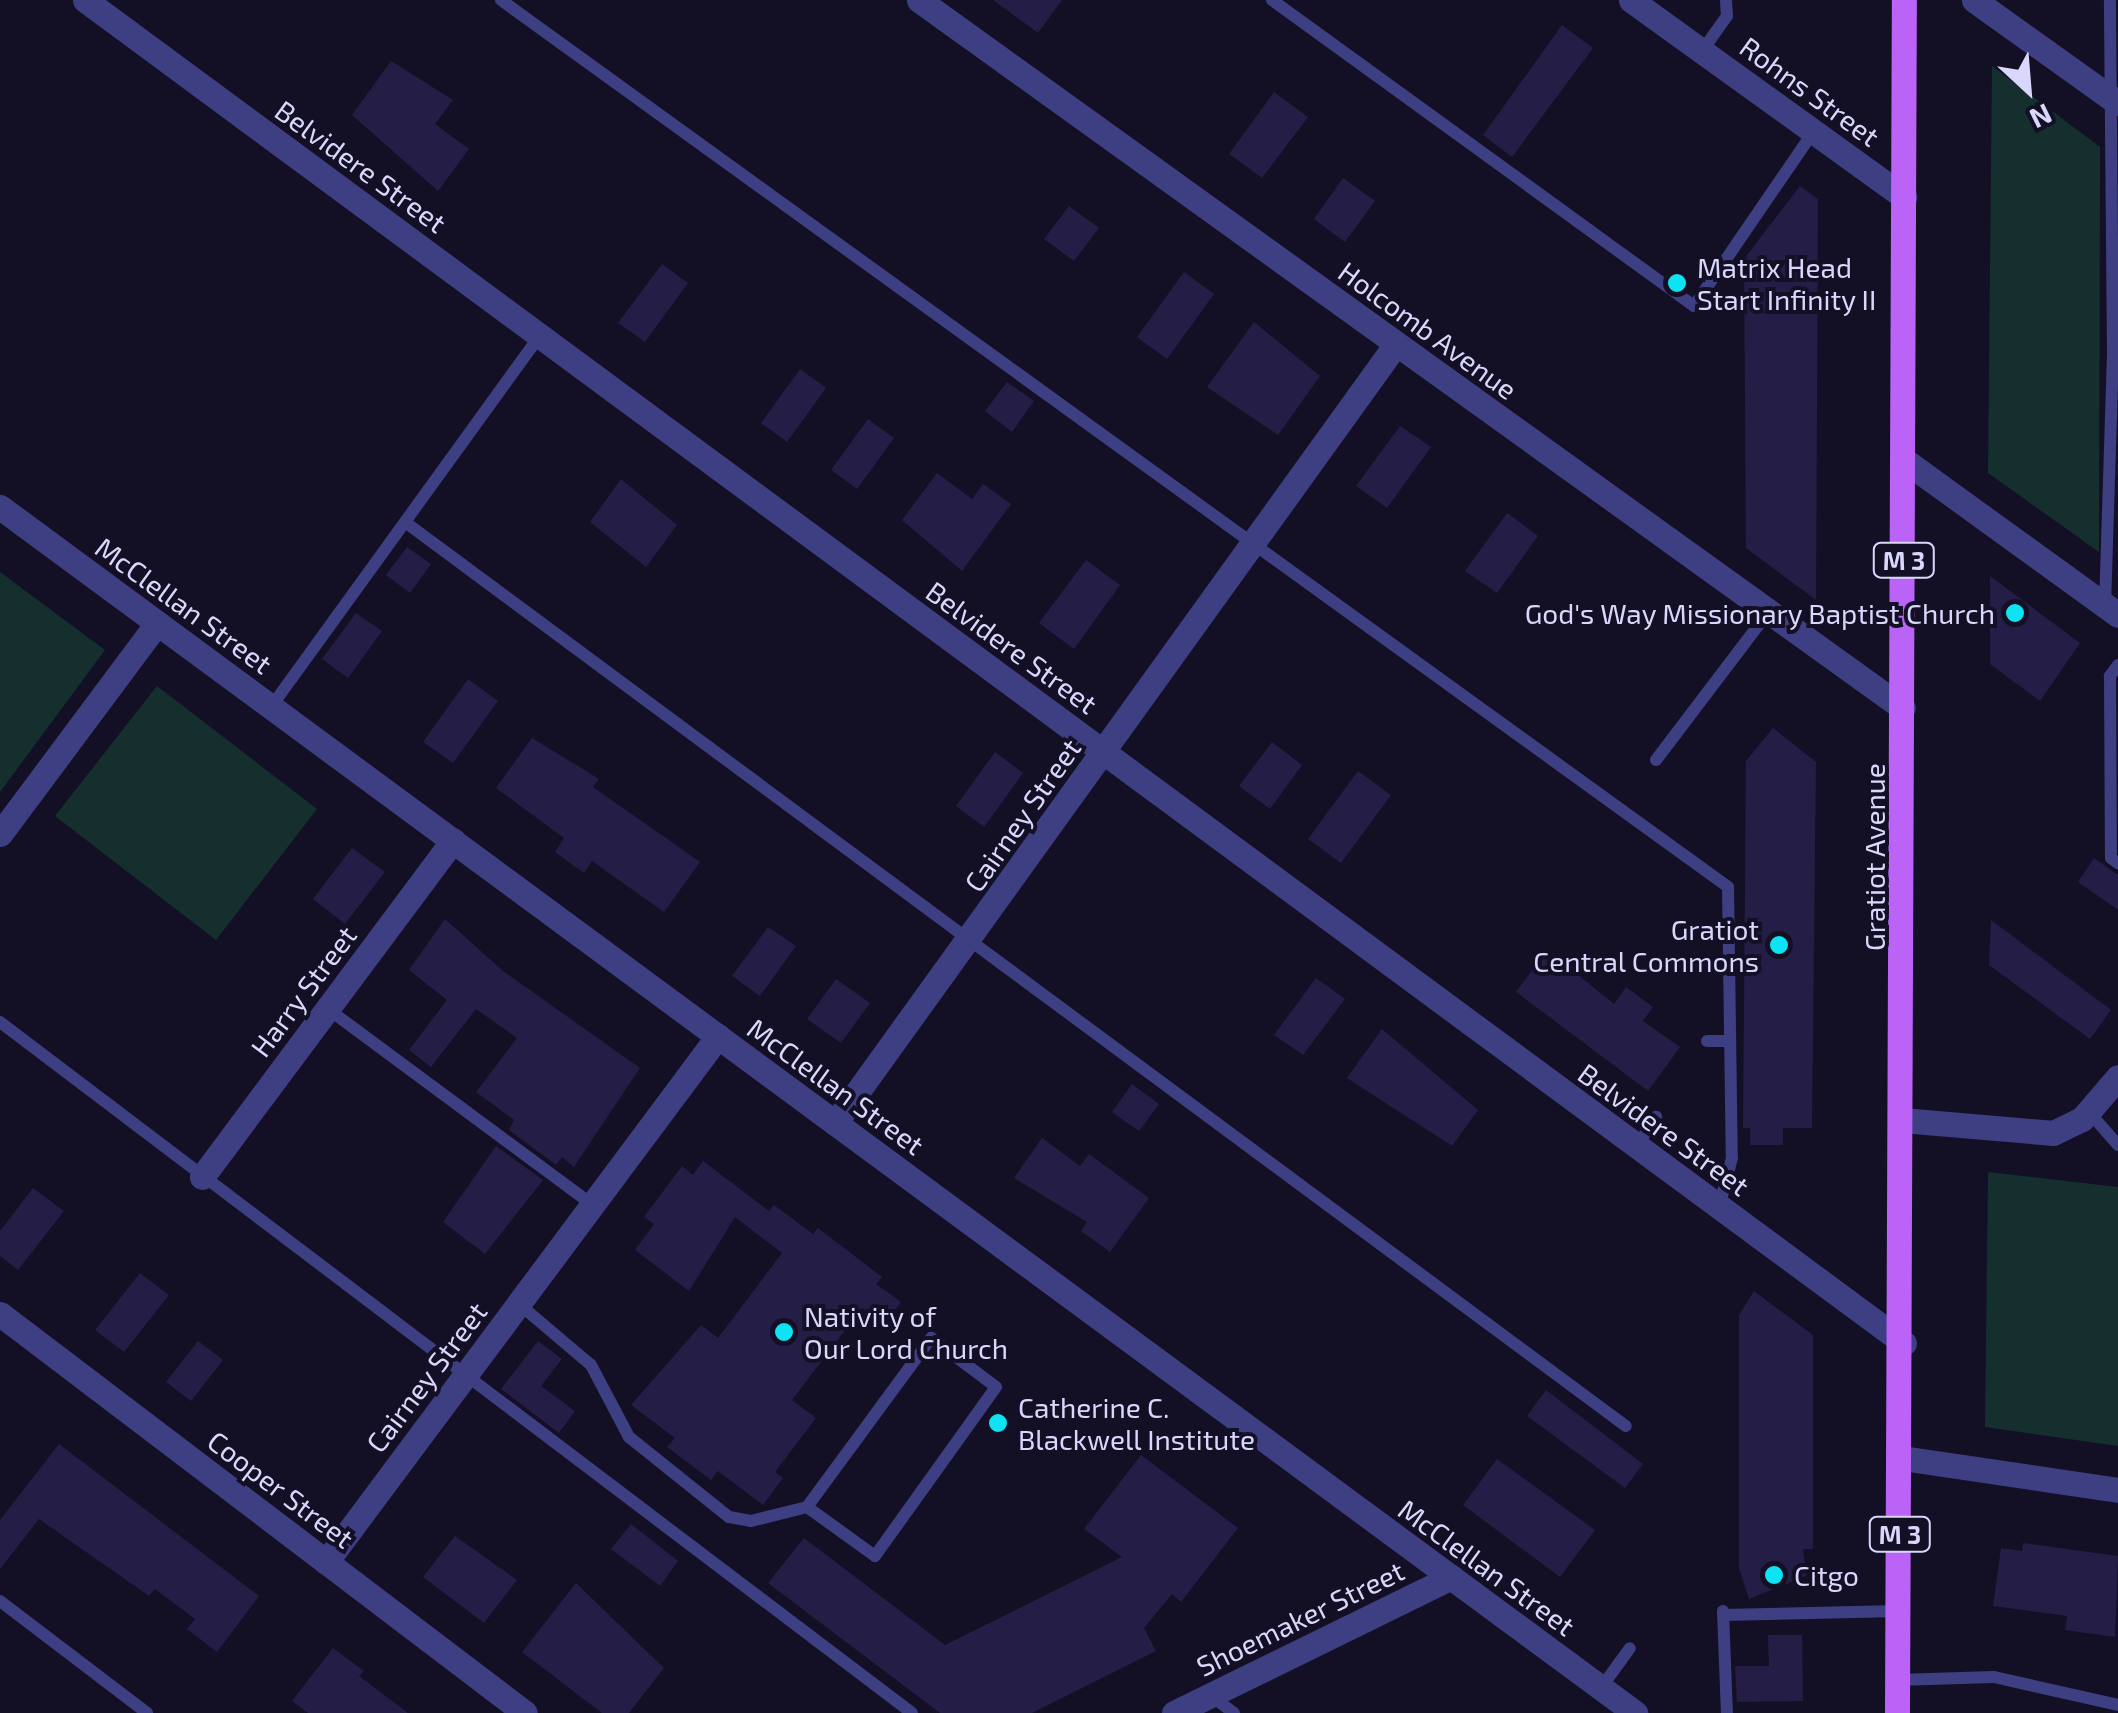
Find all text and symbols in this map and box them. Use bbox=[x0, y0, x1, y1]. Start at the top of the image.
street label: Rohns Street bbox=[1734, 29, 1886, 153]
north arrow bbox=[1978, 40, 2078, 140]
street label: Belvidere Street bbox=[269, 93, 453, 239]
text: N bbox=[2025, 97, 2058, 137]
place label: Matrix Head Start Infinity II bbox=[1697, 250, 1877, 316]
street label: Holcomb Avenue bbox=[1332, 254, 1524, 406]
marker: Matrix Head Start Infinity II bbox=[1666, 272, 1688, 294]
street label: McClellan Street bbox=[89, 530, 279, 680]
road number: M 3 bbox=[1872, 540, 1936, 580]
street label: Belvidere Street bbox=[920, 574, 1104, 720]
place label: God's Way Missionary Baptist Church bbox=[1523, 596, 1995, 630]
marker: God's Way Missionary Baptist Church bbox=[2004, 602, 2026, 624]
street label: Cairney Street bbox=[957, 732, 1087, 898]
street label: Gratiot Avenue bbox=[1857, 763, 1891, 951]
place label: Gratiot Central Commons bbox=[1533, 912, 1759, 978]
street label: Harry Street bbox=[243, 919, 363, 1063]
marker: Gratiot Central Commons bbox=[1768, 934, 1790, 956]
street label: McClellan Street bbox=[741, 1011, 931, 1161]
street label: Belvidere Street bbox=[1572, 1056, 1756, 1202]
street label: Cairney Street bbox=[359, 1295, 493, 1459]
place label: Nativity of Our Lord Church bbox=[804, 1299, 1009, 1365]
marker: Nativity of Our Lord Church bbox=[773, 1321, 795, 1343]
place label: Catherine C. Blackwell Institute bbox=[1018, 1390, 1256, 1456]
marker: Catherine C. Blackwell Institute bbox=[987, 1412, 1009, 1434]
street label: Cooper Street bbox=[201, 1423, 361, 1555]
street label: McClellan Street bbox=[1392, 1492, 1582, 1642]
road number: M 3 bbox=[1868, 1514, 1932, 1554]
street label: Shoemaker Street bbox=[1191, 1553, 1409, 1683]
place label: Citgo bbox=[1794, 1558, 1859, 1592]
marker: Citgo bbox=[1763, 1564, 1785, 1586]

